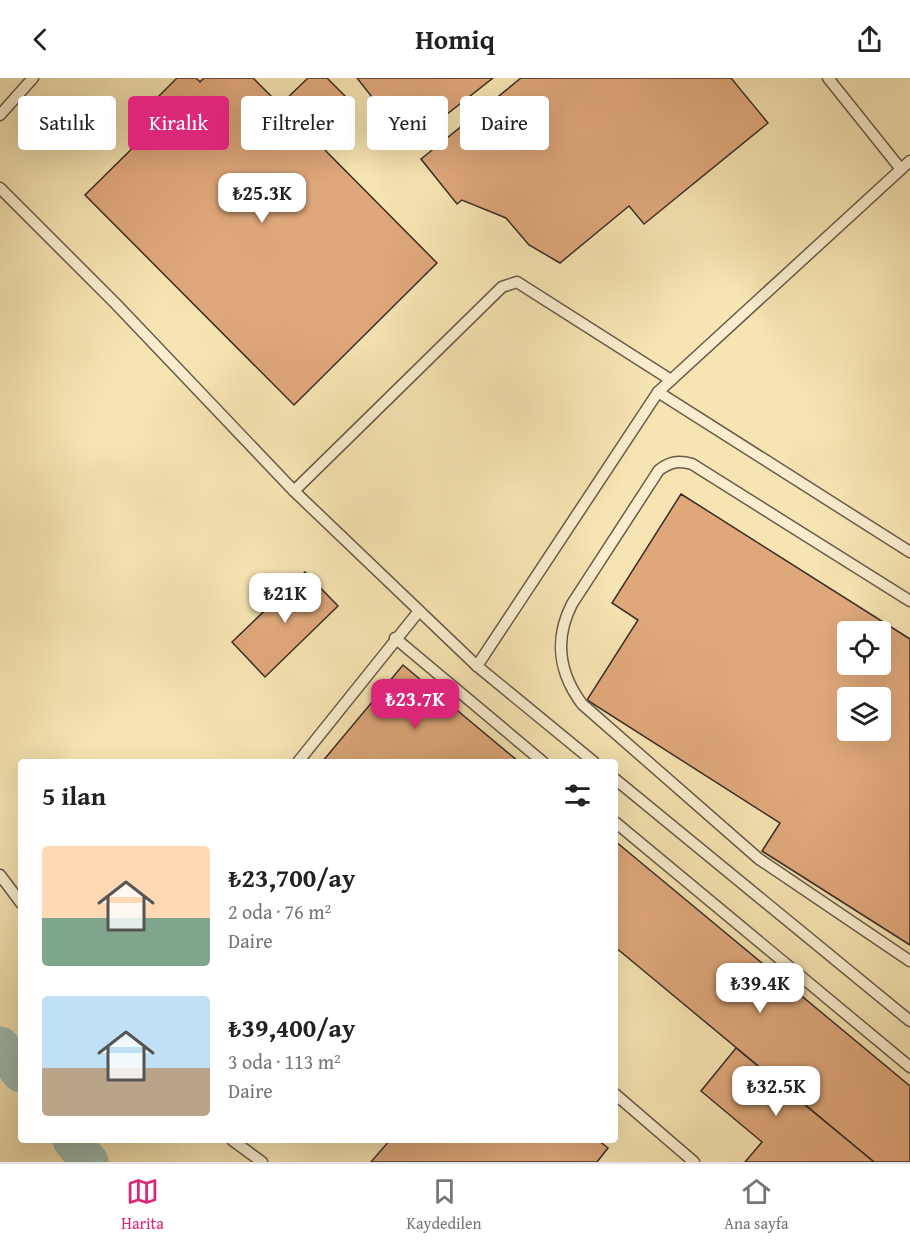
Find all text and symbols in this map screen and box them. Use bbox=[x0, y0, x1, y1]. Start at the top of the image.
text: Homiq bbox=[415, 19, 495, 59]
icon: back bbox=[24, 23, 57, 56]
icon: share bbox=[853, 23, 886, 56]
chip: Satılık bbox=[18, 96, 116, 150]
chip: Kiralık bbox=[128, 96, 229, 150]
chip: Filtreler bbox=[241, 96, 355, 150]
chip: Yeni bbox=[367, 96, 448, 150]
chip: Daire bbox=[460, 96, 549, 150]
pin: ₺25.3K bbox=[213, 173, 311, 224]
text: ₺25.3K bbox=[232, 178, 292, 207]
pin: ₺21K bbox=[249, 573, 321, 624]
text: ₺21K bbox=[263, 578, 307, 607]
map controls bbox=[837, 621, 891, 741]
button: locate bbox=[837, 621, 891, 675]
pin: ₺23.7K bbox=[366, 679, 464, 730]
text: ₺23.7K bbox=[385, 684, 445, 713]
button: layers bbox=[837, 687, 891, 741]
text: 5 ilan bbox=[42, 776, 106, 815]
icon: filters bbox=[561, 779, 594, 812]
text: ₺23,700/ay bbox=[228, 858, 355, 897]
icon: home bbox=[90, 870, 162, 942]
text: 2 oda · 76 m² bbox=[228, 897, 331, 926]
text: Daire bbox=[228, 926, 273, 955]
pin: ₺39.4K bbox=[711, 963, 809, 1014]
text: ₺39.4K bbox=[730, 968, 790, 997]
text: ₺39,400/ay bbox=[228, 1008, 355, 1047]
icon: home bbox=[90, 1020, 162, 1092]
text: 3 oda · 113 m² bbox=[228, 1047, 341, 1076]
pin: ₺32.5K bbox=[727, 1066, 825, 1117]
text: ₺32.5K bbox=[746, 1071, 806, 1100]
text: Daire bbox=[228, 1076, 273, 1105]
tab: Harita bbox=[121, 1175, 164, 1235]
tab: Kaydedilen bbox=[407, 1175, 482, 1235]
tab: Ana sayfa bbox=[724, 1175, 789, 1235]

